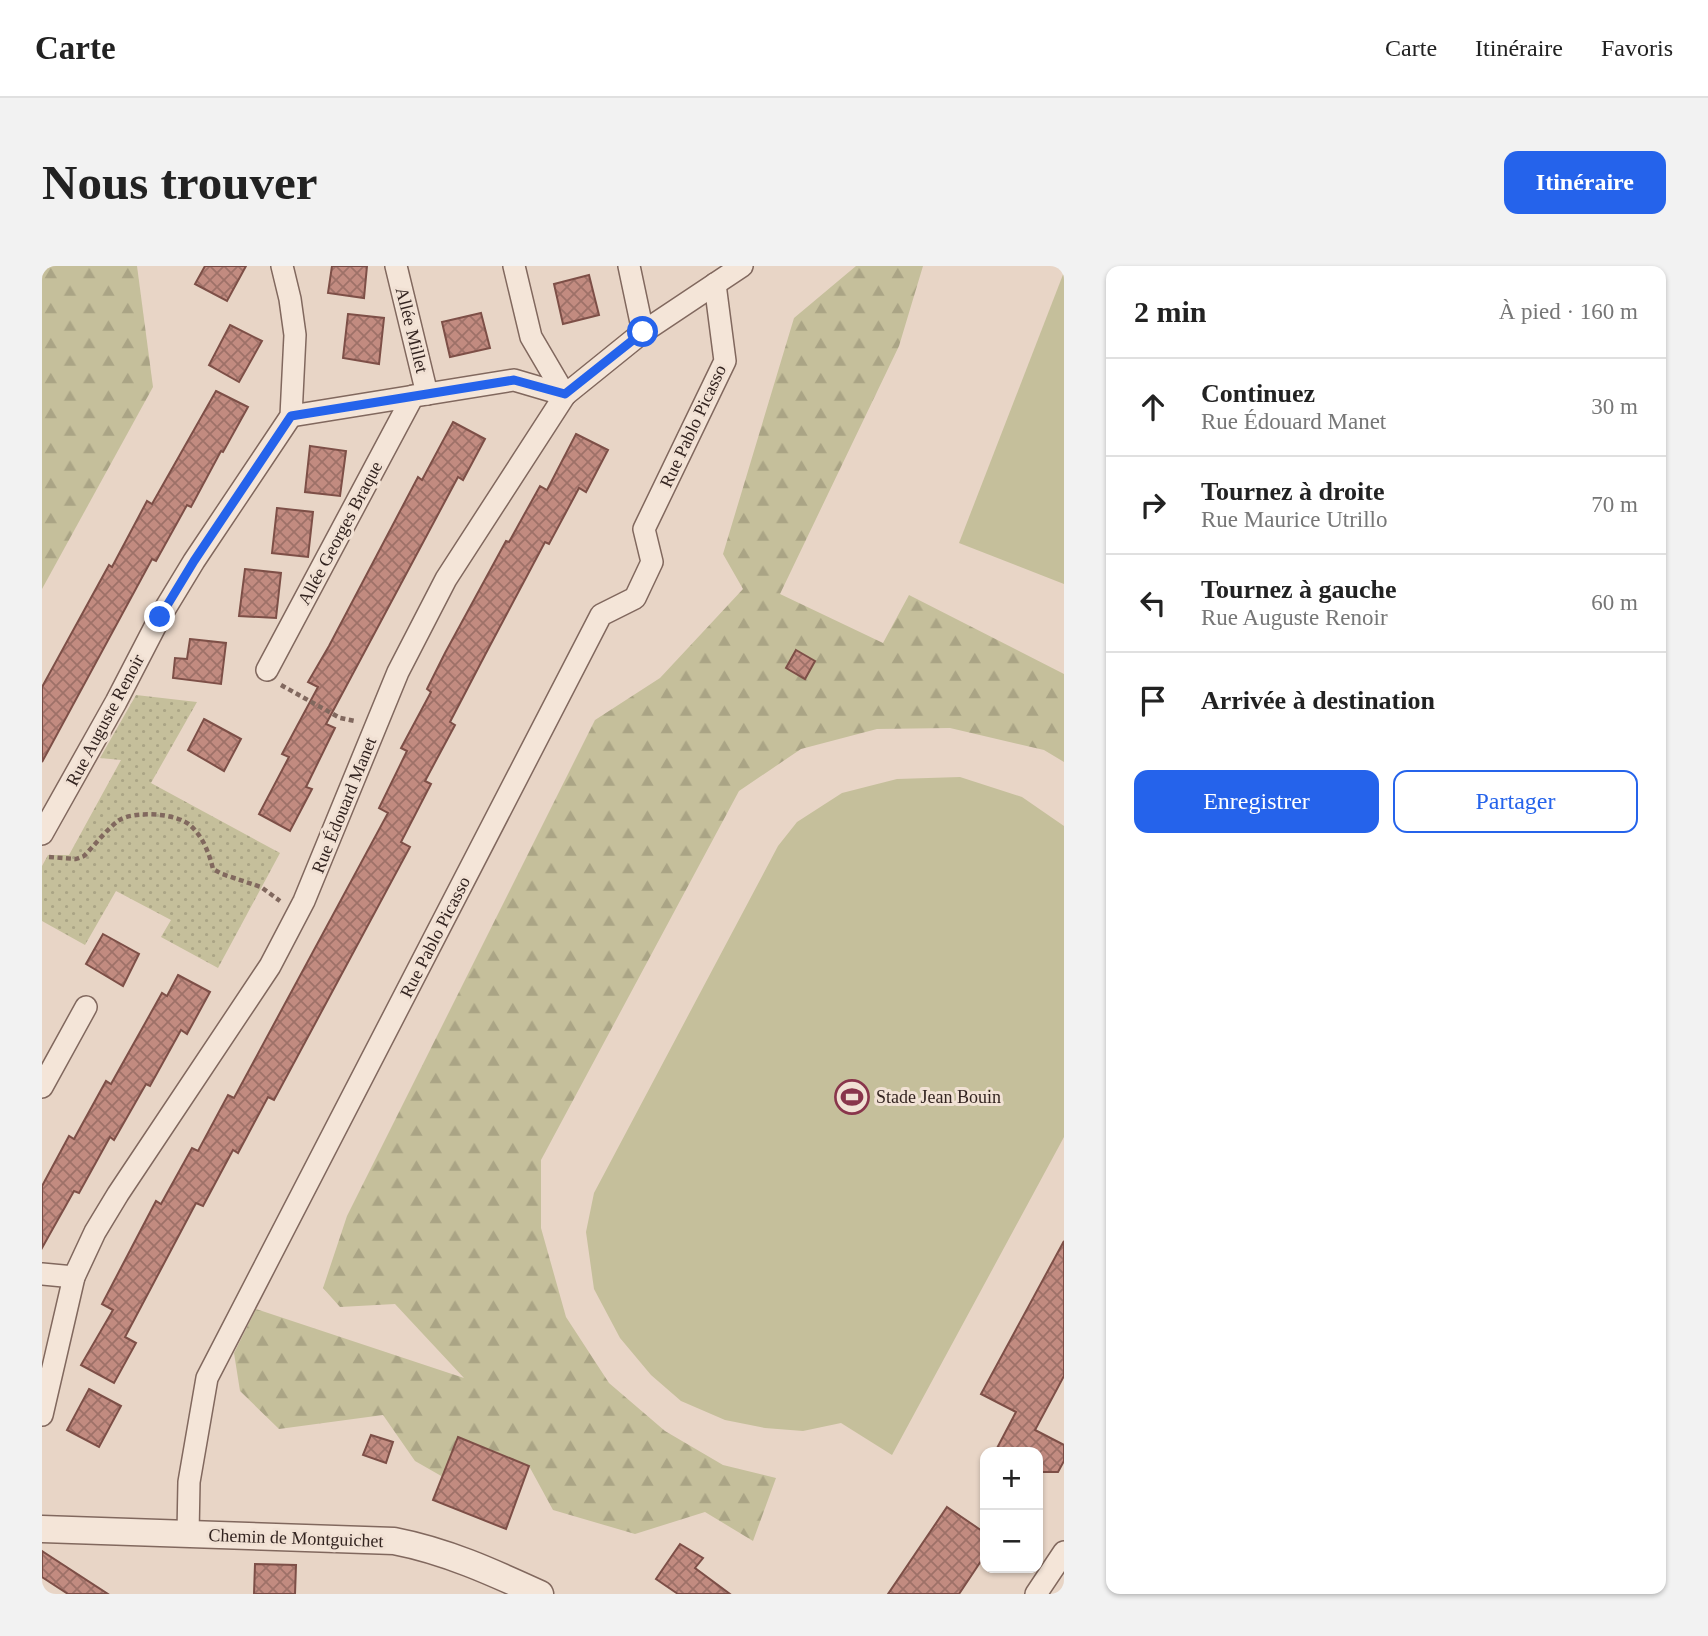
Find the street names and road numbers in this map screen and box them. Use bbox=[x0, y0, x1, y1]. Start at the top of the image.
street label: Allée Millet bbox=[392, 285, 432, 375]
street label: Rue Pablo Picasso bbox=[656, 362, 730, 490]
street label: Allée Georges Braque bbox=[294, 458, 386, 608]
street label: Rue Auguste Renoir bbox=[62, 651, 148, 789]
street label: Rue Édouard Manet bbox=[307, 734, 380, 876]
street label: Rue Pablo Picasso bbox=[396, 873, 474, 1001]
street label: Chemin de Montguichet bbox=[208, 1525, 384, 1551]

